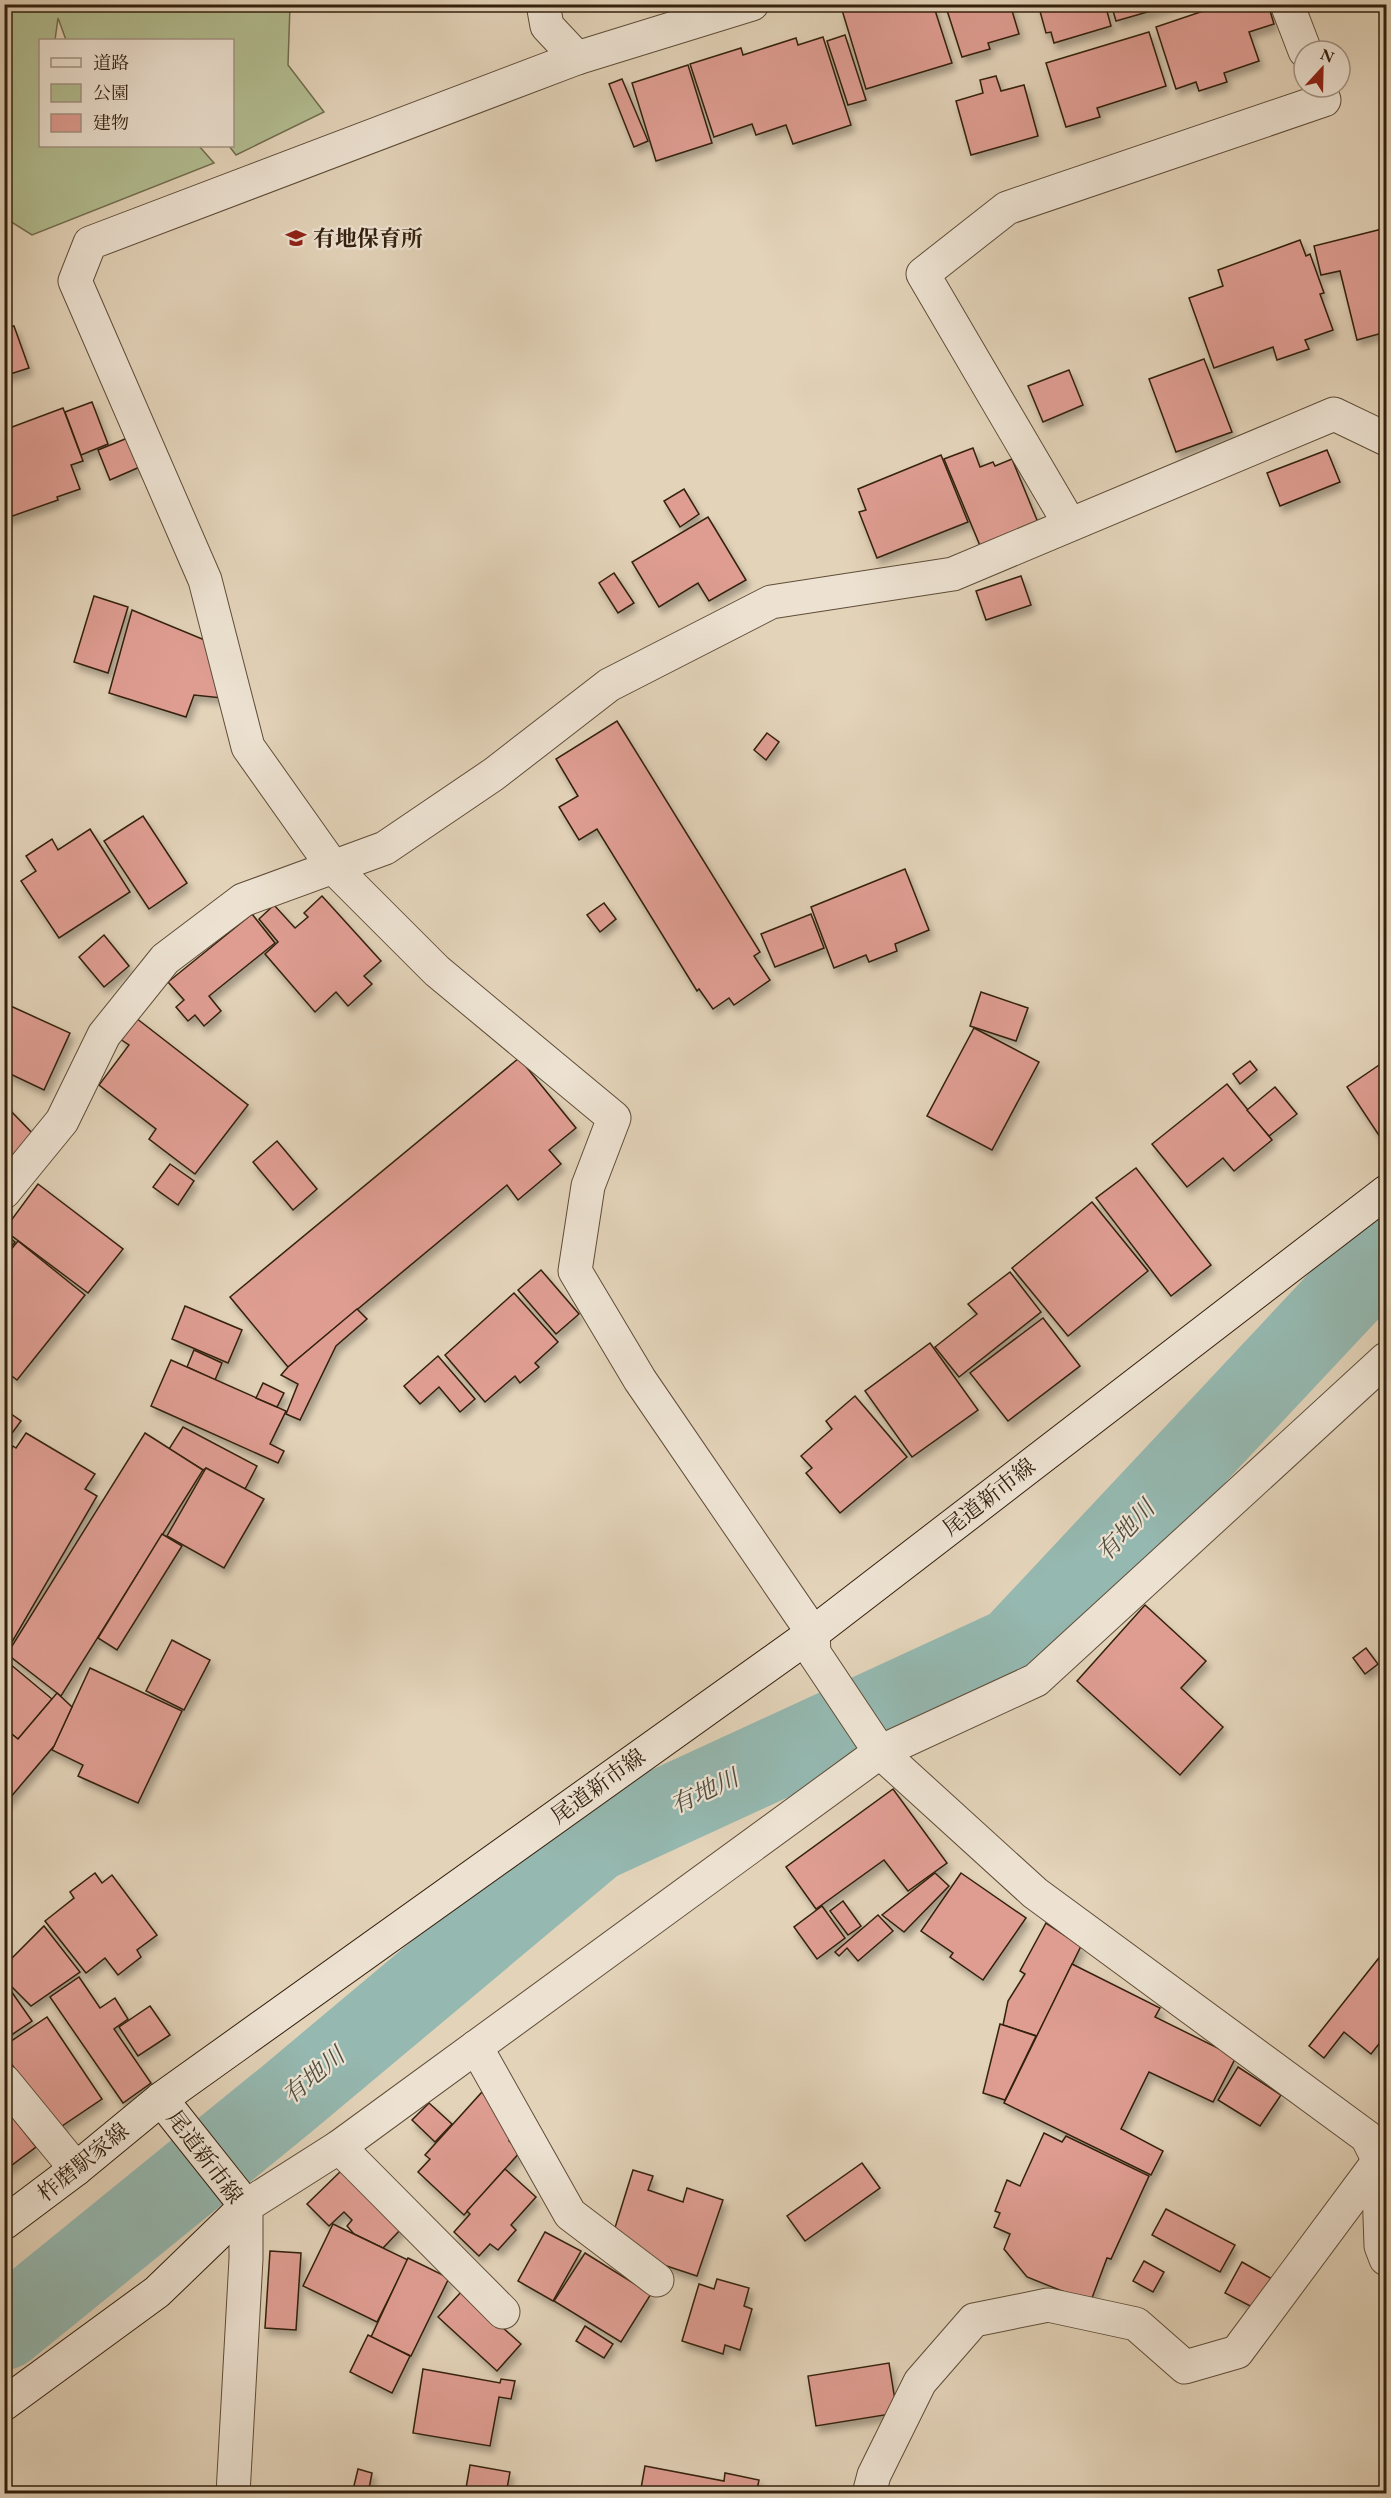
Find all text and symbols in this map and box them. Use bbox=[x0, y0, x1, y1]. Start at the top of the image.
legend bbox=[39, 39, 234, 147]
north arrow bbox=[1292, 39, 1352, 99]
text: N bbox=[1317, 43, 1337, 68]
text: 道路 bbox=[93, 51, 129, 74]
text: 公園 bbox=[93, 81, 129, 104]
text: 建物 bbox=[93, 111, 129, 134]
place label: 有地保育所 bbox=[313, 224, 423, 253]
school or university icon: 有地保育所 bbox=[284, 226, 308, 250]
street label: 尾道新市線 bbox=[937, 1452, 1041, 1542]
water label: 有地川 bbox=[1089, 1491, 1163, 1567]
street label: 尾道新市線 bbox=[545, 1742, 651, 1830]
water label: 有地川 bbox=[665, 1760, 746, 1820]
water label: 有地川 bbox=[275, 2038, 353, 2110]
street label: 尾道新市線 bbox=[160, 2104, 250, 2210]
street label: 柞磨駅家線 bbox=[31, 2116, 135, 2208]

